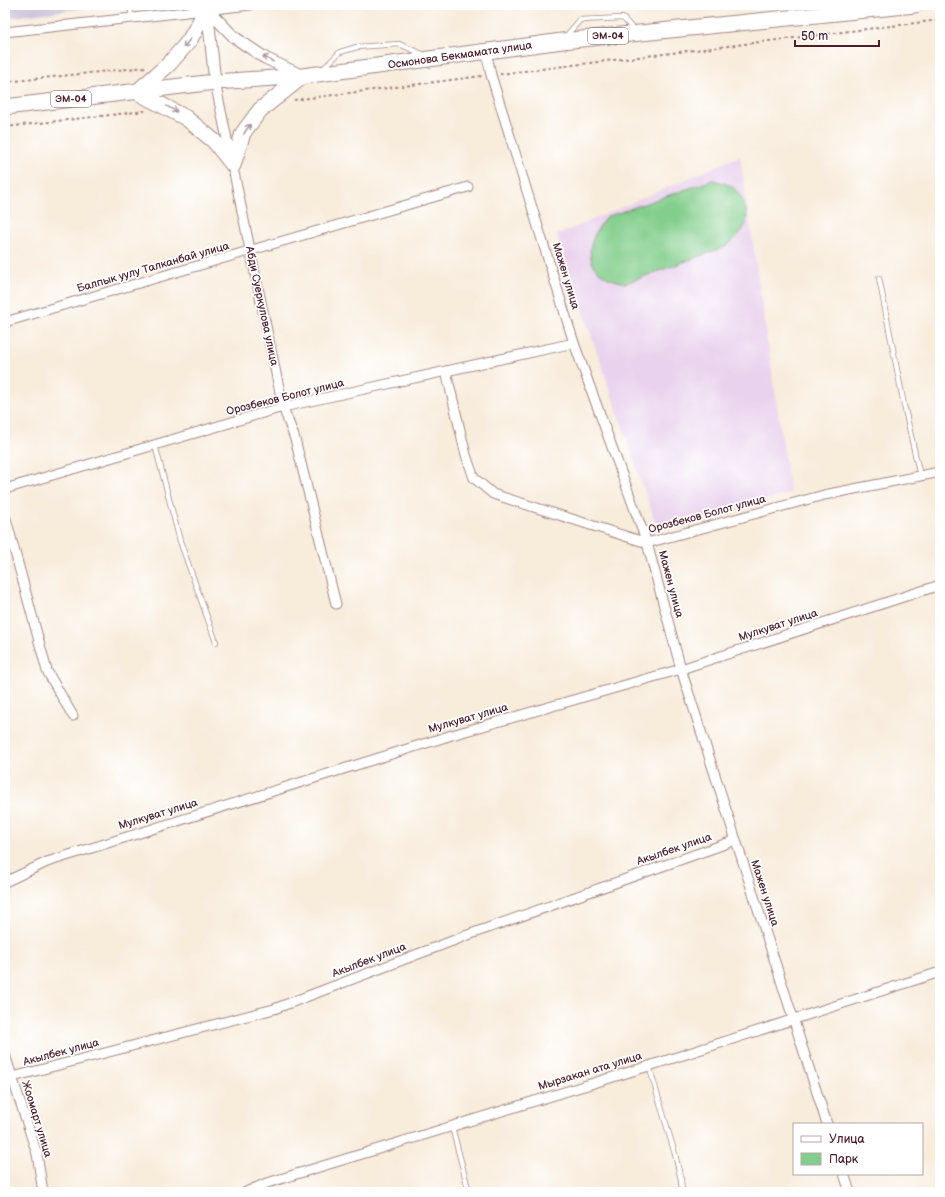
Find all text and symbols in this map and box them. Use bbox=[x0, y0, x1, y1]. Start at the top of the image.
scale bar bbox=[795, 22, 879, 48]
road number: ЭМ-04 bbox=[588, 28, 628, 44]
text: 50 m bbox=[801, 29, 828, 44]
one-way arrow bbox=[183, 37, 192, 48]
street label: Осмонова Бекмамата улица bbox=[387, 38, 533, 72]
one-way arrow bbox=[263, 55, 275, 62]
road number: ЭМ-04 bbox=[51, 91, 91, 107]
one-way arrow bbox=[166, 106, 178, 114]
one-way arrow bbox=[243, 123, 251, 135]
street label: Балпык уулу Талканбай улица bbox=[75, 239, 231, 295]
street label: Мажен улица bbox=[550, 241, 582, 311]
street label: Абди Суеркулова улица bbox=[243, 244, 281, 367]
street label: Орозбеков Болот улица bbox=[225, 376, 346, 418]
street label: Орозбеков Болот улица bbox=[647, 492, 768, 536]
street label: Мажен улица bbox=[656, 549, 686, 620]
street label: Мулкуват улица bbox=[737, 606, 820, 644]
street label: Мулкуват улица bbox=[427, 700, 510, 736]
street label: Мулкуват улица bbox=[117, 796, 200, 832]
street label: Акылбек улица bbox=[634, 830, 714, 868]
street label: Мажен улица bbox=[748, 858, 782, 928]
street label: Акылбек улица bbox=[329, 940, 408, 980]
street label: Акылбек улица bbox=[21, 1035, 101, 1069]
street label: Мырзакан ата улица bbox=[537, 1049, 644, 1093]
street label: Жоомарт улица bbox=[19, 1079, 55, 1159]
legend bbox=[793, 1123, 923, 1175]
text: Улица bbox=[829, 1132, 865, 1147]
text: Парк bbox=[829, 1152, 859, 1167]

